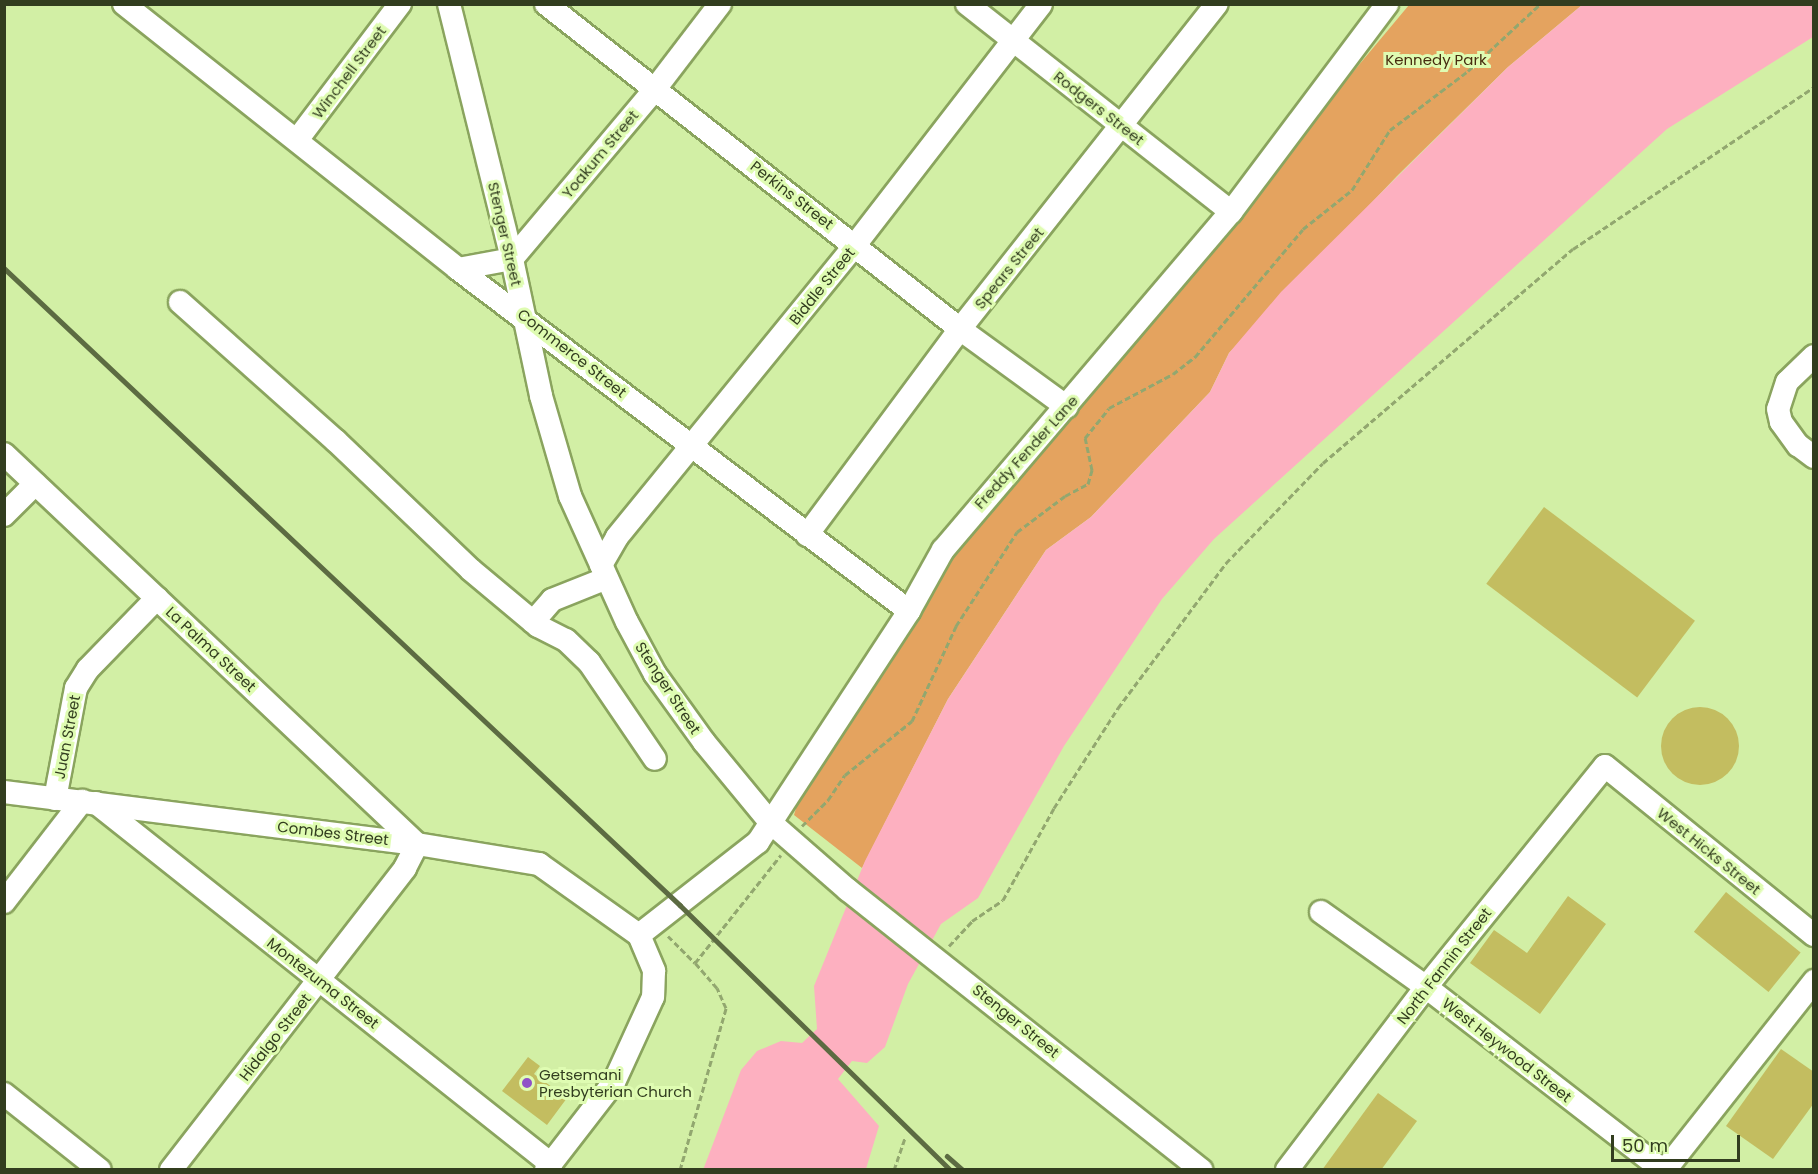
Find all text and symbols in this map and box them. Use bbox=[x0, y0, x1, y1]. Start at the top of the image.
street label: Winchell Street bbox=[308, 22, 390, 122]
park label: Kennedy Park bbox=[1385, 51, 1487, 69]
street label: Rodgers Street bbox=[1050, 67, 1148, 149]
street label: Yoakum Street bbox=[558, 106, 642, 202]
street label: Perkins Street bbox=[747, 157, 837, 233]
street label: Stenger Street bbox=[484, 180, 526, 288]
street label: Spears Street bbox=[971, 224, 1047, 312]
street label: Biddle Street bbox=[785, 244, 859, 328]
street label: Commerce Street bbox=[514, 305, 630, 401]
street label: Freddy Fender Lane bbox=[970, 392, 1082, 512]
street label: La Palma Street bbox=[162, 603, 260, 695]
street label: Stenger Street bbox=[632, 639, 704, 737]
street label: Juan Street bbox=[50, 693, 84, 781]
street label: West Hicks Street bbox=[1654, 804, 1764, 898]
street label: Combes Street bbox=[276, 817, 390, 849]
street label: North Fannin Street bbox=[1393, 904, 1495, 1028]
street label: Montezuma Street bbox=[264, 934, 382, 1032]
street label: Stenger Street bbox=[969, 981, 1063, 1061]
street label: Hidalgo Street bbox=[235, 990, 315, 1084]
street label: West Heywood Street bbox=[1439, 994, 1575, 1106]
place label: Getsemani Presbyterian Church bbox=[539, 1065, 692, 1100]
marker: Getsemani Presbyterian Church bbox=[520, 1076, 534, 1090]
scale bar bbox=[1614, 1123, 1743, 1161]
text: 50 m bbox=[1622, 1133, 1668, 1158]

